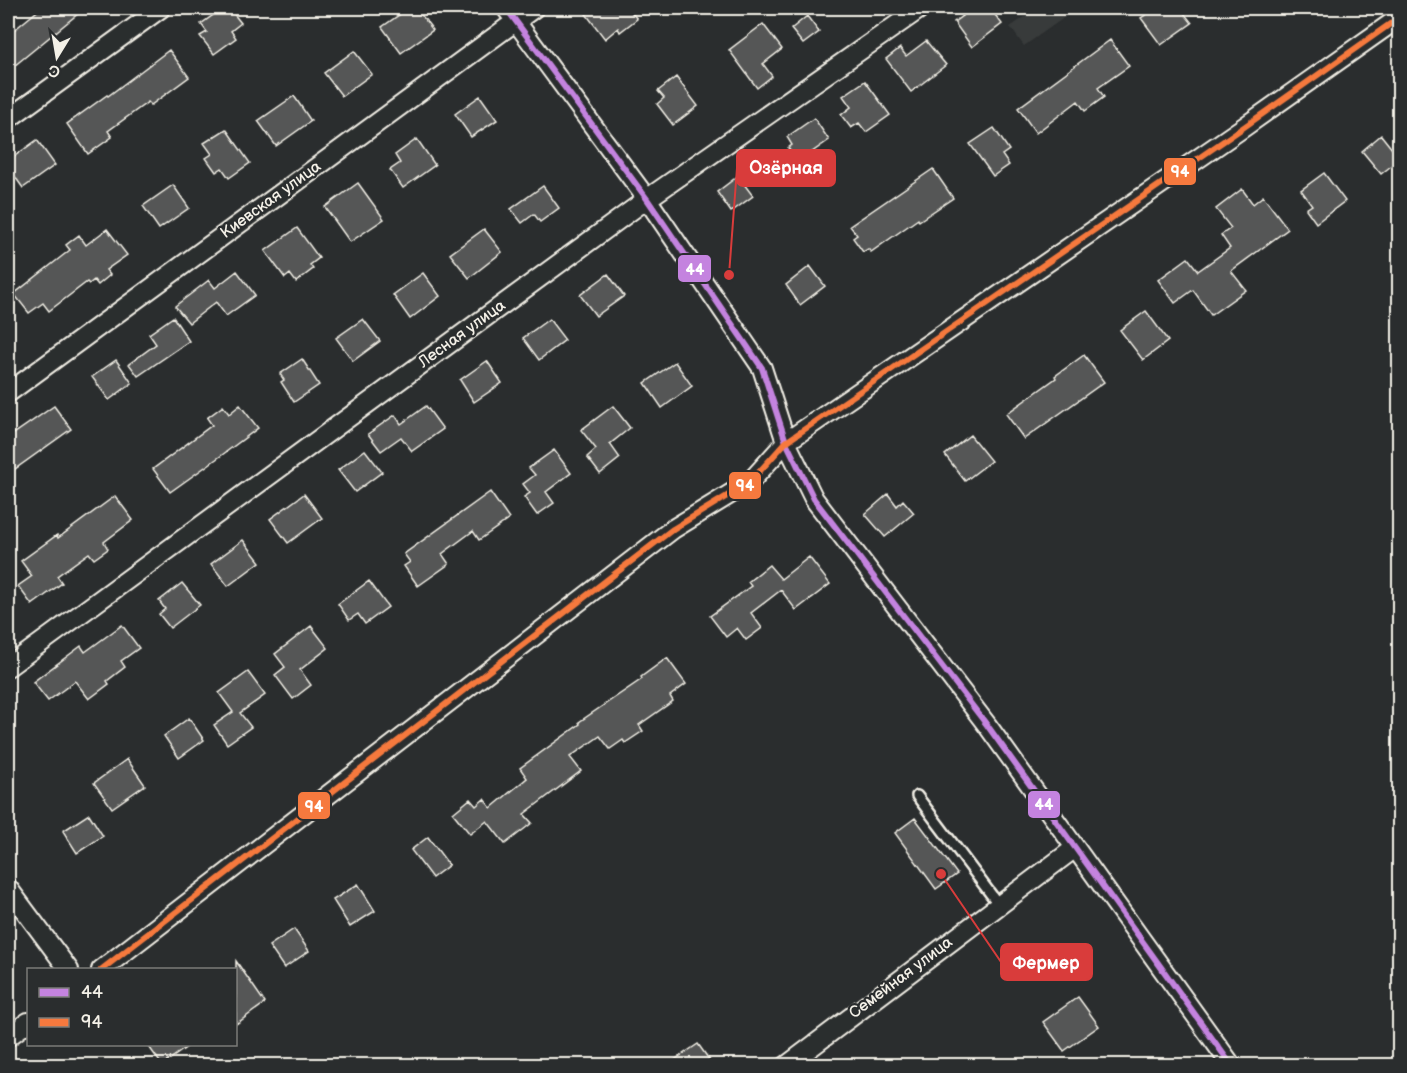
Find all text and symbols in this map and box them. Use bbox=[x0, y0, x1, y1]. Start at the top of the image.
north arrow bbox=[27, 27, 87, 87]
text: С bbox=[47, 60, 62, 81]
callout: Озёрная bbox=[737, 150, 835, 186]
street label: Киевская улица bbox=[217, 157, 325, 243]
line badge: 94 bbox=[1163, 157, 1197, 186]
text: Озёрная bbox=[749, 158, 823, 179]
text: 94 bbox=[1171, 163, 1190, 182]
line badge: 44 bbox=[677, 254, 712, 283]
text: 44 bbox=[686, 261, 705, 280]
street label: Лесная улица bbox=[414, 296, 510, 373]
line badge: 94 bbox=[728, 471, 762, 500]
text: 94 bbox=[736, 477, 755, 496]
line badge: 44 bbox=[1027, 790, 1061, 819]
line badge: 94 bbox=[297, 791, 331, 820]
text: 44 bbox=[1035, 796, 1054, 815]
text: 94 bbox=[305, 798, 324, 817]
street label: Семейная улица bbox=[846, 933, 957, 1023]
callout: Фермер bbox=[1001, 944, 1092, 980]
text: Фермер bbox=[1012, 953, 1080, 974]
legend bbox=[27, 968, 237, 1046]
text: 44 bbox=[81, 982, 103, 1003]
text: 94 bbox=[81, 1012, 102, 1033]

